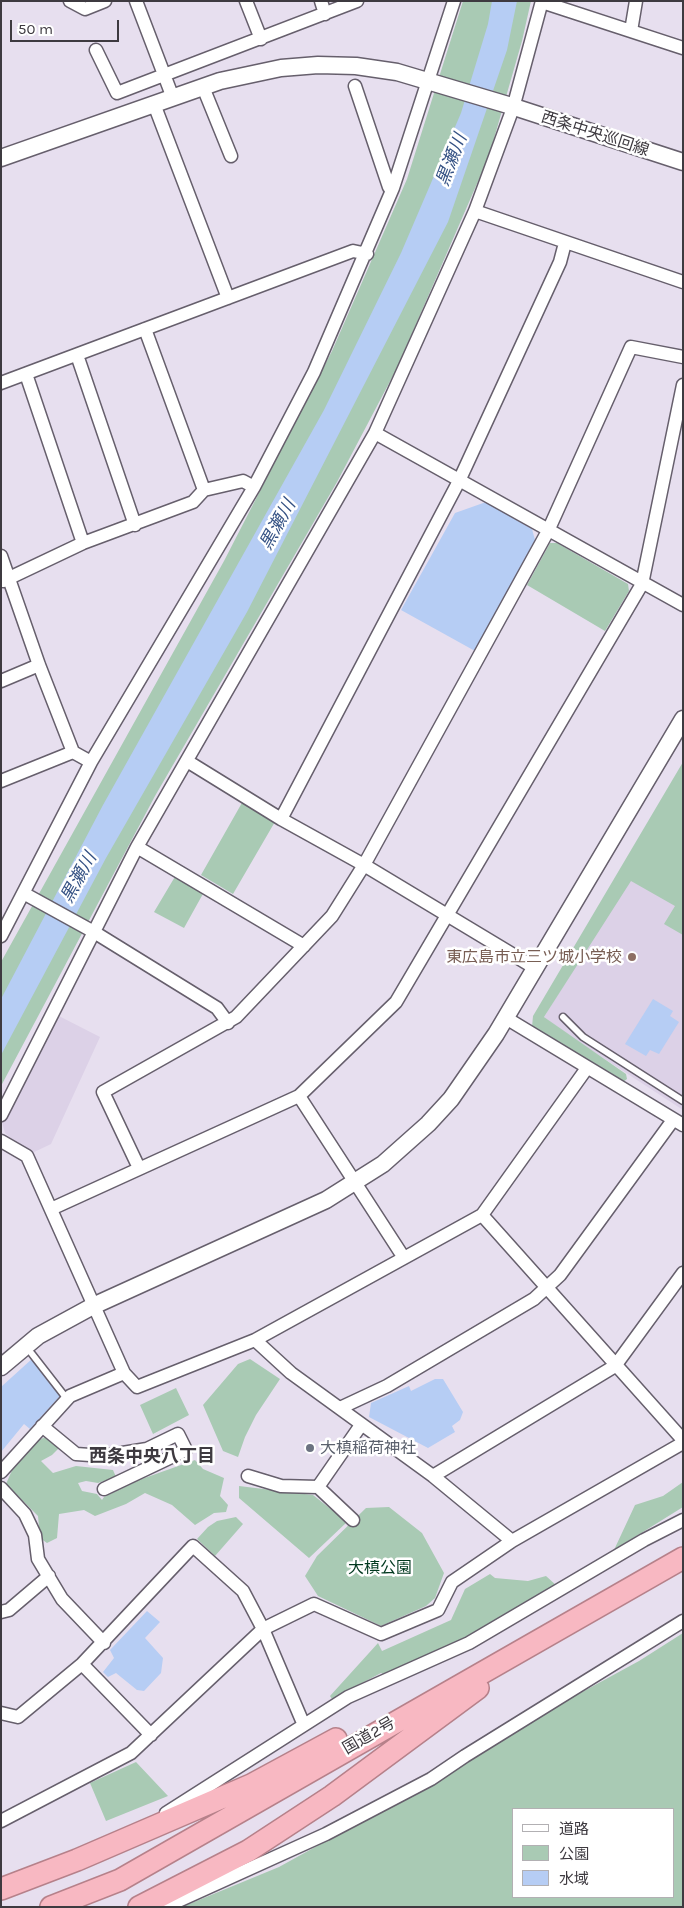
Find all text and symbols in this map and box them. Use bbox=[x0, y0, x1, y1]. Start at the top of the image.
scale bar bbox=[12, 10, 121, 42]
text: 50 m bbox=[18, 20, 53, 38]
street label: 西条中央巡回線 bbox=[539, 108, 651, 160]
water label: 黒瀬川 bbox=[432, 131, 472, 189]
water label: 黒瀬川 bbox=[255, 496, 301, 554]
water label: 黒瀬川 bbox=[56, 849, 102, 907]
place label: 東広島市立三ツ城小学校 bbox=[446, 947, 622, 967]
marker: 東広島市立三ツ城小学校 bbox=[626, 951, 638, 963]
place label: 大槙稲荷神社 bbox=[320, 1438, 416, 1458]
marker: 大槙稲荷神社 bbox=[304, 1442, 316, 1454]
district label: 西条中央八丁目 bbox=[89, 1446, 215, 1468]
park label: 大槙公園 bbox=[348, 1558, 412, 1578]
street label: 国道2号 bbox=[339, 1713, 399, 1759]
legend bbox=[512, 1808, 674, 1898]
text: 道路 bbox=[559, 1820, 589, 1838]
text: 公園 bbox=[559, 1845, 589, 1863]
text: 水域 bbox=[559, 1870, 589, 1888]

